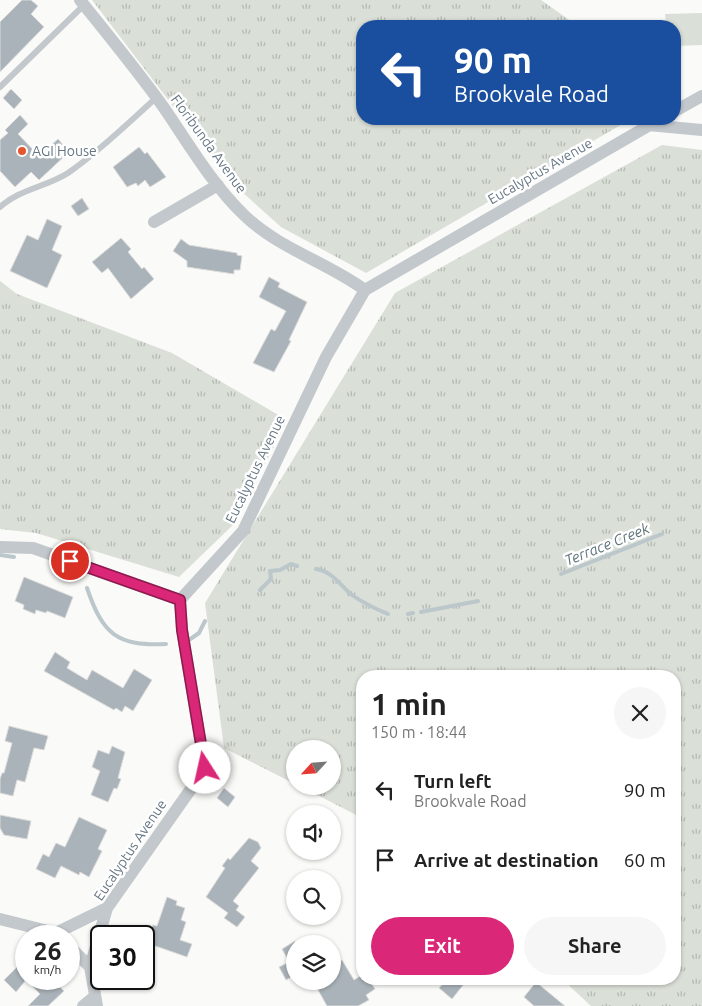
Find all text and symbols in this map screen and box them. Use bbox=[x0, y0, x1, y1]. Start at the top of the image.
icon: left bbox=[371, 40, 436, 105]
text: 90 m bbox=[454, 40, 532, 80]
text: Brookvale Road bbox=[454, 81, 609, 106]
street label: Floribunda Avenue bbox=[168, 92, 250, 196]
street label: Eucalyptus Avenue bbox=[485, 135, 595, 207]
place label: AGI House bbox=[32, 143, 97, 159]
marker: AGI House bbox=[16, 145, 28, 157]
street label: Eucalyptus Avenue bbox=[222, 412, 288, 526]
water label: Terrace Creek bbox=[562, 519, 652, 569]
pin bbox=[49, 540, 91, 582]
icon: arrive bbox=[56, 547, 84, 575]
text: 1 min bbox=[371, 687, 447, 721]
button: close bbox=[614, 687, 666, 739]
text: 150 m · 18:44 bbox=[371, 723, 467, 741]
north arrow bbox=[286, 740, 341, 795]
map controls bbox=[286, 740, 341, 990]
position arrow bbox=[178, 741, 230, 793]
text: Turn left bbox=[414, 770, 492, 792]
icon: left bbox=[371, 776, 399, 804]
text: 90 m bbox=[624, 779, 666, 801]
text: Brookvale Road bbox=[414, 792, 527, 810]
street label: Eucalyptus Avenue bbox=[90, 797, 170, 903]
button: sound bbox=[286, 805, 341, 860]
icon: arrive bbox=[371, 846, 399, 874]
text: Arrive at destination bbox=[414, 849, 599, 871]
text: 60 m bbox=[624, 849, 666, 871]
button: search bbox=[286, 870, 341, 925]
button: Exit bbox=[371, 917, 514, 975]
button: Share bbox=[524, 917, 666, 975]
speed limit sign: 30 bbox=[90, 925, 155, 990]
button: layers bbox=[286, 935, 341, 990]
text: 26 bbox=[33, 937, 62, 965]
text: km/h bbox=[34, 963, 61, 976]

